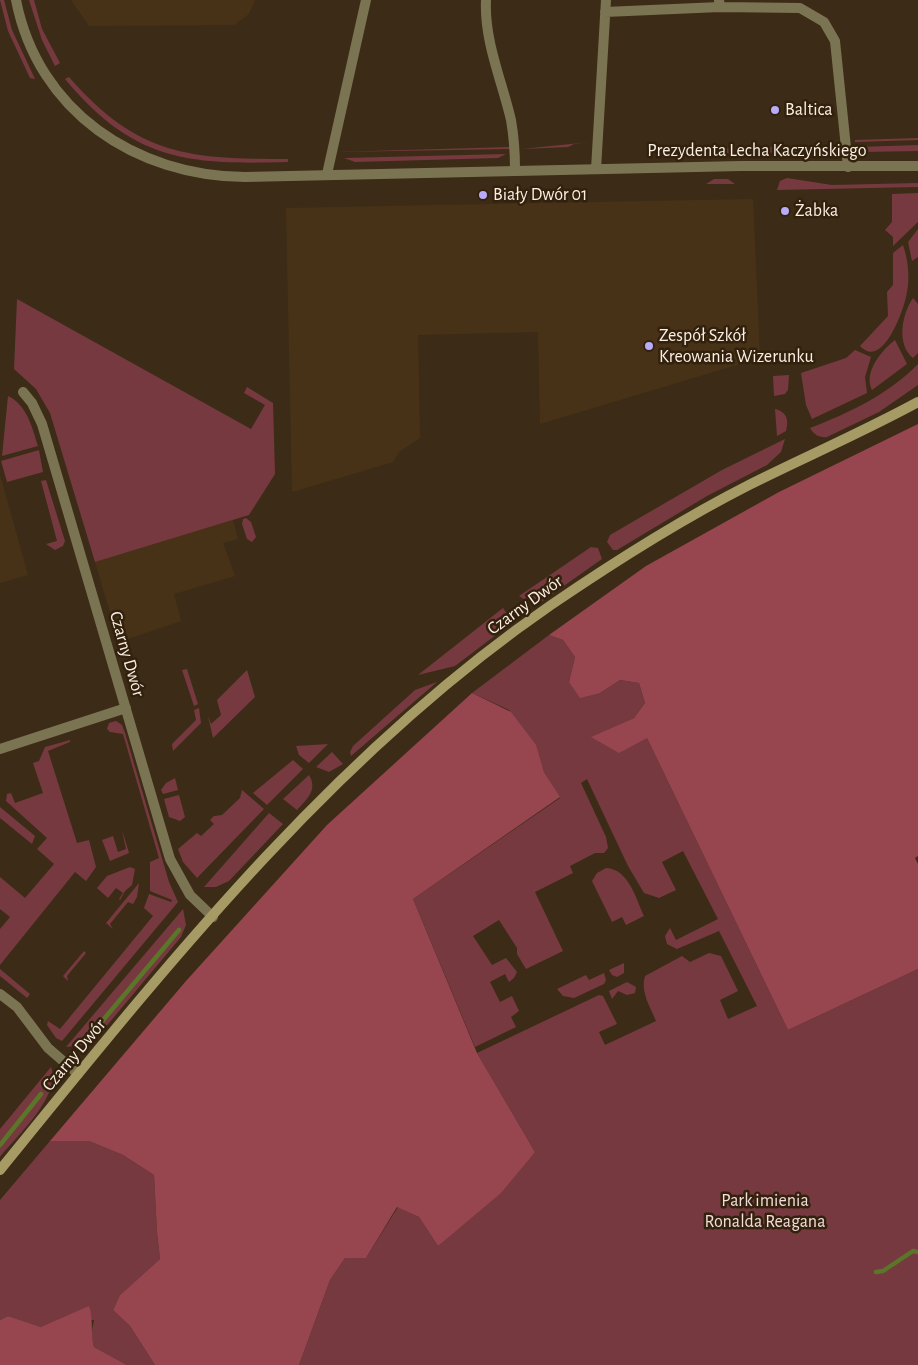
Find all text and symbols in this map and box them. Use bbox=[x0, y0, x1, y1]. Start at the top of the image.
place label: Baltica bbox=[785, 99, 833, 121]
marker: Baltica bbox=[769, 104, 781, 116]
street label: Prezydenta Lecha Kaczyńskiego bbox=[647, 140, 867, 162]
place label: Biały Dwór 01 bbox=[493, 184, 587, 206]
marker: Biały Dwór 01 bbox=[477, 189, 489, 201]
place label: Żabka bbox=[795, 200, 838, 222]
marker: Żabka bbox=[779, 205, 791, 217]
place label: Zespół Szkół Kreowania Wizerunku bbox=[659, 325, 814, 368]
marker: Zespół Szkół Kreowania Wizerunku bbox=[643, 340, 655, 352]
street label: Czarny Dwór bbox=[483, 570, 567, 640]
street label: Czarny Dwór bbox=[104, 609, 150, 699]
street label: Czarny Dwór bbox=[37, 1014, 111, 1096]
park label: Park imienia Ronalda Reagana bbox=[705, 1190, 825, 1232]

